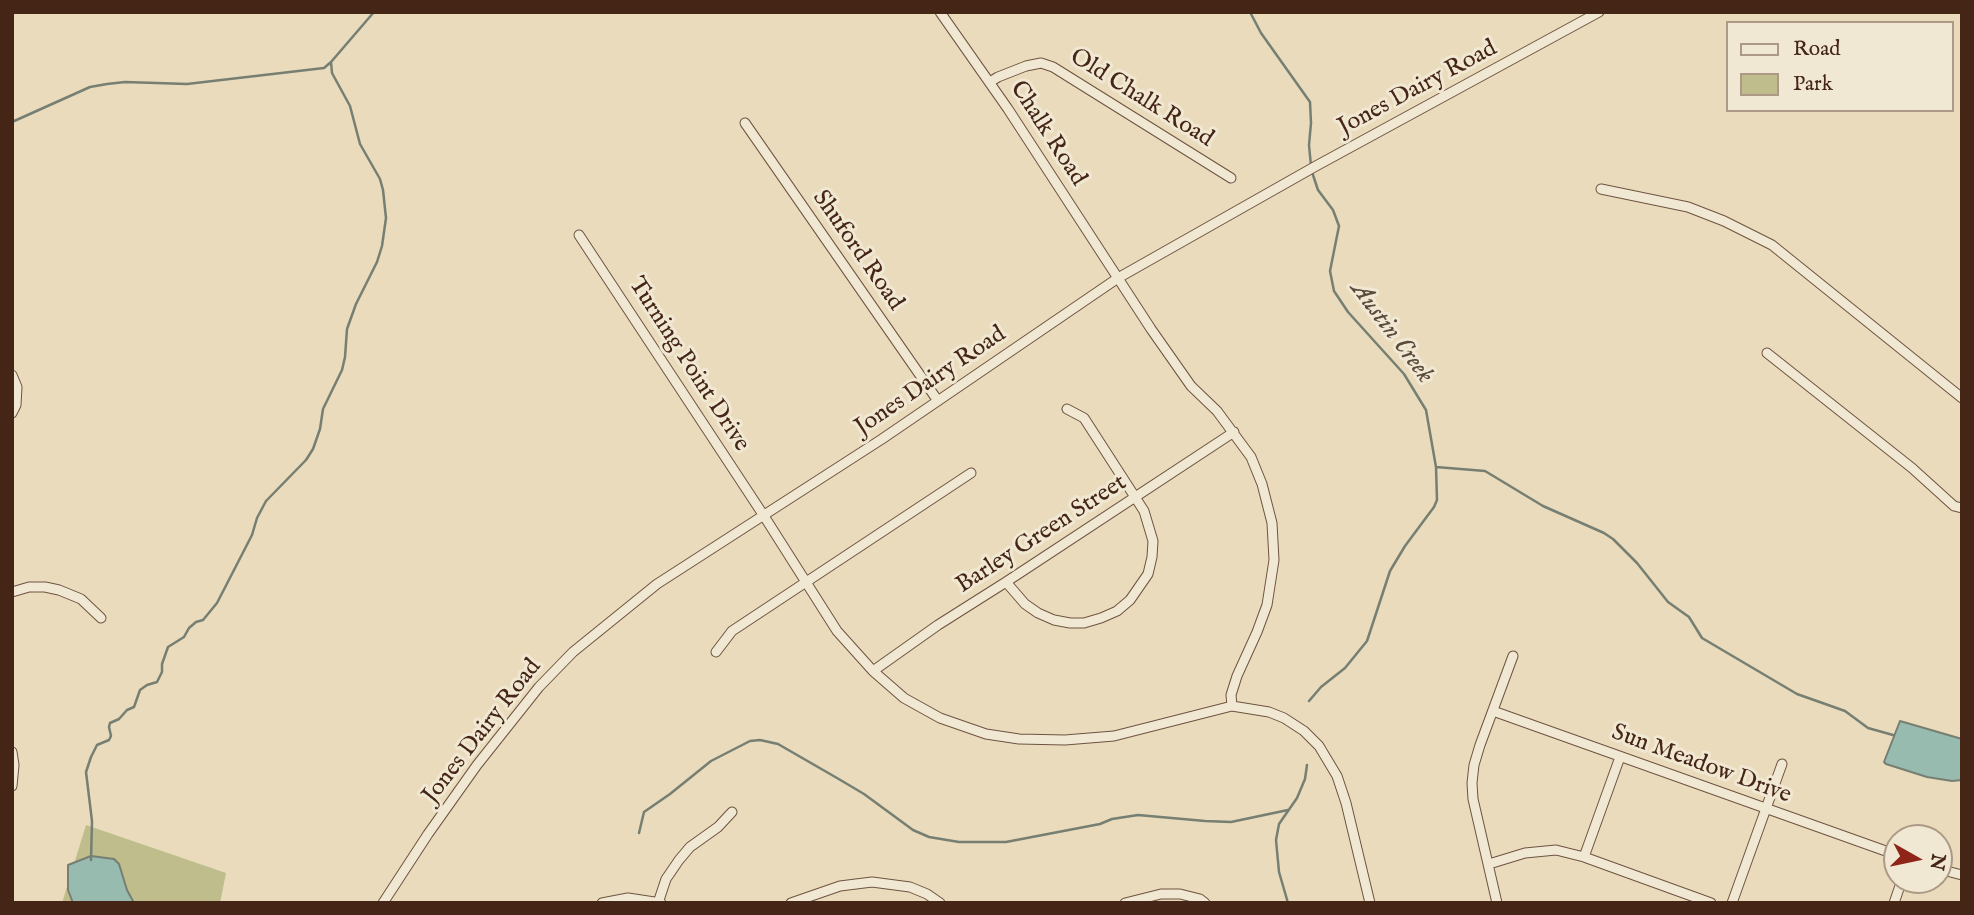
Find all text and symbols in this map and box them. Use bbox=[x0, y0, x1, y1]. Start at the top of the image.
legend bbox=[1726, 21, 1953, 112]
street label: Jones Dairy Road bbox=[1334, 35, 1502, 143]
text: Road bbox=[1793, 36, 1840, 63]
street label: Old Chalk Road bbox=[1064, 43, 1218, 155]
text: Park bbox=[1793, 71, 1833, 98]
street label: Chalk Road bbox=[1002, 76, 1092, 192]
street label: Shuford Road bbox=[805, 185, 909, 317]
street label: Turning Point Drive bbox=[621, 273, 755, 457]
water label: Austin Creek bbox=[1342, 276, 1440, 390]
street label: Jones Dairy Road bbox=[850, 321, 1012, 443]
street label: Barley Green Street bbox=[951, 469, 1133, 601]
street label: Jones Dairy Road bbox=[418, 654, 548, 810]
street label: Sun Meadow Drive bbox=[1607, 719, 1795, 811]
north arrow bbox=[1883, 824, 1953, 894]
text: N bbox=[1924, 852, 1950, 872]

